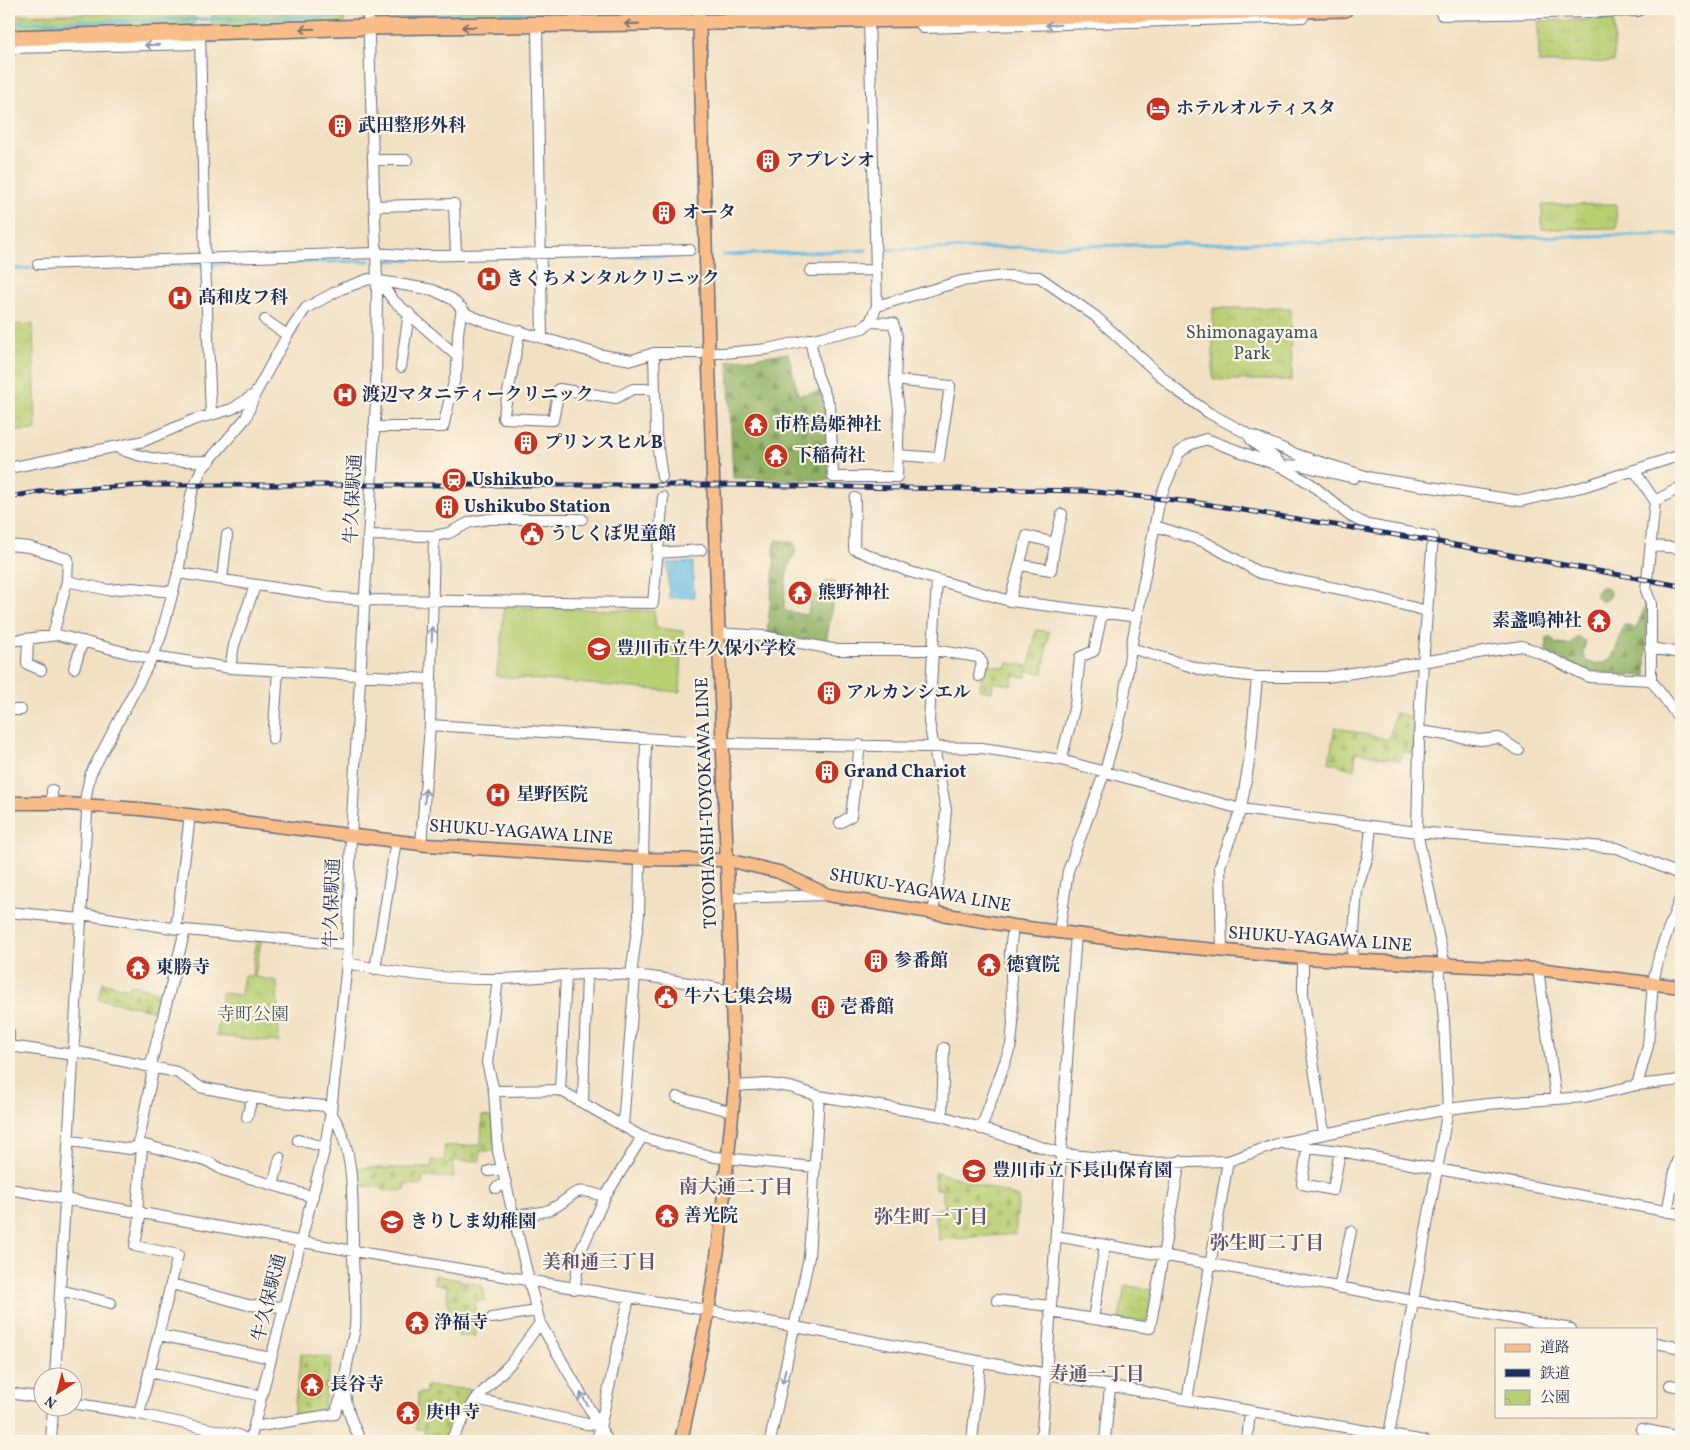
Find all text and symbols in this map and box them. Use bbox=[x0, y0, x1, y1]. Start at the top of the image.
one-way arrow bbox=[624, 19, 640, 29]
one-way arrow bbox=[1045, 20, 1061, 29]
one-way arrow bbox=[461, 22, 478, 32]
one-way arrow bbox=[299, 25, 315, 34]
one-way arrow bbox=[144, 40, 160, 50]
hotel icon: ホテルオルティスタ bbox=[1145, 96, 1171, 122]
place label: ホテルオルティスタ bbox=[1176, 97, 1336, 122]
building icon: 武田整形外科 bbox=[327, 113, 353, 139]
place label: 武田整形外科 bbox=[358, 114, 466, 139]
building icon: アプレシオ bbox=[755, 148, 781, 174]
place label: アプレシオ bbox=[786, 149, 875, 174]
building icon: オータ bbox=[651, 200, 677, 226]
place label: オータ bbox=[682, 201, 736, 226]
hospital icon: きくちメンタルクリニック bbox=[476, 266, 502, 292]
place label: きくちメンタルクリニック bbox=[506, 267, 720, 292]
hospital icon: 髙和皮フ科 bbox=[167, 285, 193, 311]
place label: 髙和皮フ科 bbox=[198, 286, 288, 311]
park label: Shimonagayama Park bbox=[1186, 321, 1318, 367]
hospital icon: 渡辺マタニティークリニック bbox=[332, 382, 358, 408]
place label: 渡辺マタニティークリニック bbox=[362, 383, 593, 408]
temple icon: 市杵島姫神社 bbox=[743, 412, 769, 438]
place label: 市杵島姫神社 bbox=[774, 413, 882, 438]
building icon: プリンスヒルB bbox=[513, 430, 539, 456]
place label: プリンスヒルB bbox=[544, 431, 663, 456]
temple icon: 下稲荷社 bbox=[763, 443, 789, 469]
place label: 下稲荷社 bbox=[794, 444, 866, 469]
street label: 牛久保駅通 bbox=[339, 453, 369, 545]
station icon: Ushikubo bbox=[441, 467, 467, 493]
place label: Ushikubo bbox=[472, 468, 554, 493]
building icon: Ushikubo Station bbox=[434, 494, 460, 520]
place label: Ushikubo Station bbox=[464, 495, 611, 520]
public building icon: うしくぼ児童館 bbox=[519, 521, 545, 547]
place label: うしくぼ児童館 bbox=[550, 522, 676, 547]
temple icon: 熊野神社 bbox=[787, 580, 813, 606]
place label: 熊野神社 bbox=[818, 581, 890, 606]
temple icon: 素盞鳴神社 bbox=[1586, 608, 1612, 634]
place label: 素盞鳴神社 bbox=[1492, 609, 1582, 634]
one-way arrow bbox=[428, 626, 437, 642]
school or university icon: 豊川市立牛久保小学校 bbox=[586, 636, 612, 662]
place label: 豊川市立牛久保小学校 bbox=[616, 637, 796, 662]
street label: TOYOHASHI-TOYOKAWA LINE bbox=[690, 677, 724, 929]
building icon: アルカンシエル bbox=[816, 680, 842, 706]
place label: アルカンシエル bbox=[846, 681, 971, 706]
building icon: Grand Chariot bbox=[814, 759, 840, 785]
place label: Grand Chariot bbox=[844, 760, 966, 785]
hospital icon: 星野医院 bbox=[485, 782, 511, 808]
place label: 星野医院 bbox=[516, 783, 588, 808]
one-way arrow bbox=[420, 788, 429, 804]
street label: SHUKU-YAGAWA LINE bbox=[428, 814, 614, 852]
street label: 牛久保駅通 bbox=[319, 858, 347, 948]
street label: SHUKU-YAGAWA LINE bbox=[827, 863, 1013, 919]
street label: SHUKU-YAGAWA LINE bbox=[1227, 921, 1413, 959]
building icon: 参番館 bbox=[863, 948, 889, 974]
place label: 参番館 bbox=[894, 949, 948, 974]
temple icon: 徳寶院 bbox=[976, 952, 1002, 978]
place label: 徳寶院 bbox=[1006, 953, 1060, 978]
temple icon: 東勝寺 bbox=[125, 955, 151, 981]
place label: 東勝寺 bbox=[156, 956, 210, 981]
public building icon: 牛六七集会場 bbox=[653, 984, 679, 1010]
place label: 牛六七集会場 bbox=[684, 985, 792, 1010]
building icon: 壱番館 bbox=[810, 994, 836, 1020]
place label: 壱番館 bbox=[840, 995, 894, 1020]
park label: 寺町公園 bbox=[217, 1003, 289, 1028]
school or university icon: 豊川市立下長山保育園 bbox=[961, 1158, 987, 1184]
place label: 豊川市立下長山保育園 bbox=[992, 1159, 1172, 1184]
district label: 南大通二丁目 bbox=[679, 1175, 793, 1201]
temple icon: 善光院 bbox=[654, 1203, 680, 1229]
place label: 善光院 bbox=[684, 1204, 738, 1229]
district label: 弥生町一丁目 bbox=[874, 1205, 988, 1231]
school or university icon: きりしま幼稚園 bbox=[379, 1209, 405, 1235]
place label: きりしま幼稚園 bbox=[410, 1210, 536, 1235]
district label: 弥生町二丁目 bbox=[1210, 1231, 1324, 1257]
district label: 美和通三丁目 bbox=[542, 1250, 656, 1276]
street label: 牛久保駅通 bbox=[247, 1251, 293, 1345]
temple icon: 浄福寺 bbox=[404, 1310, 430, 1336]
place label: 浄福寺 bbox=[434, 1311, 488, 1336]
legend bbox=[1495, 1328, 1658, 1418]
text: 道路 bbox=[1540, 1338, 1570, 1359]
district label: 寿通一丁目 bbox=[1049, 1362, 1145, 1388]
text: 鉄道 bbox=[1540, 1364, 1570, 1385]
north arrow bbox=[32, 1368, 82, 1418]
one-way arrow bbox=[778, 1368, 788, 1384]
temple icon: 長谷寺 bbox=[299, 1372, 325, 1398]
place label: 長谷寺 bbox=[330, 1373, 384, 1398]
text: 公園 bbox=[1540, 1388, 1570, 1409]
text: N bbox=[42, 1391, 61, 1412]
one-way arrow bbox=[578, 1392, 588, 1406]
temple icon: 庚申寺 bbox=[395, 1400, 421, 1426]
place label: 庚申寺 bbox=[426, 1401, 480, 1426]

